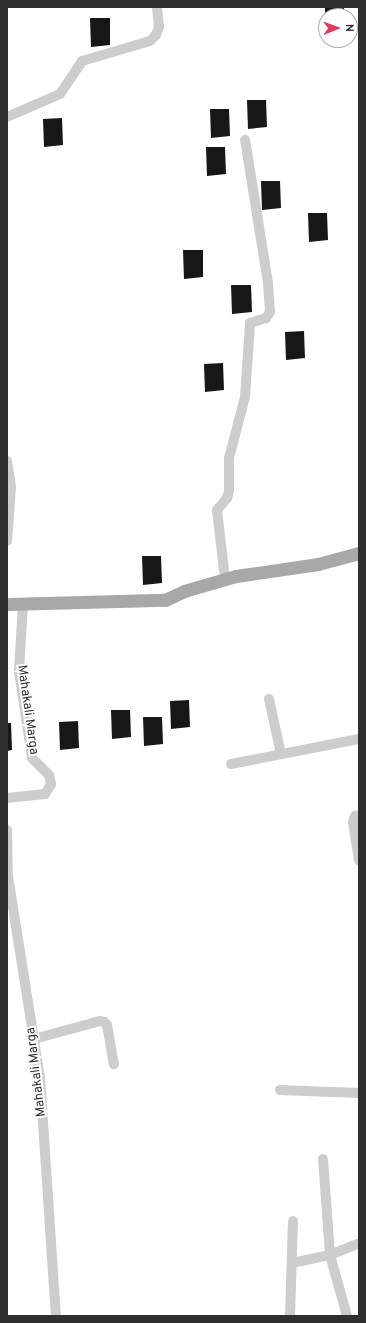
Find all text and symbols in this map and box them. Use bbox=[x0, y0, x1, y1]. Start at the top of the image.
north arrow bbox=[318, 8, 358, 48]
text: N bbox=[342, 24, 356, 32]
street label: Mahakali Marga bbox=[13, 664, 41, 756]
street label: Mahakali Marga bbox=[24, 1026, 50, 1118]

